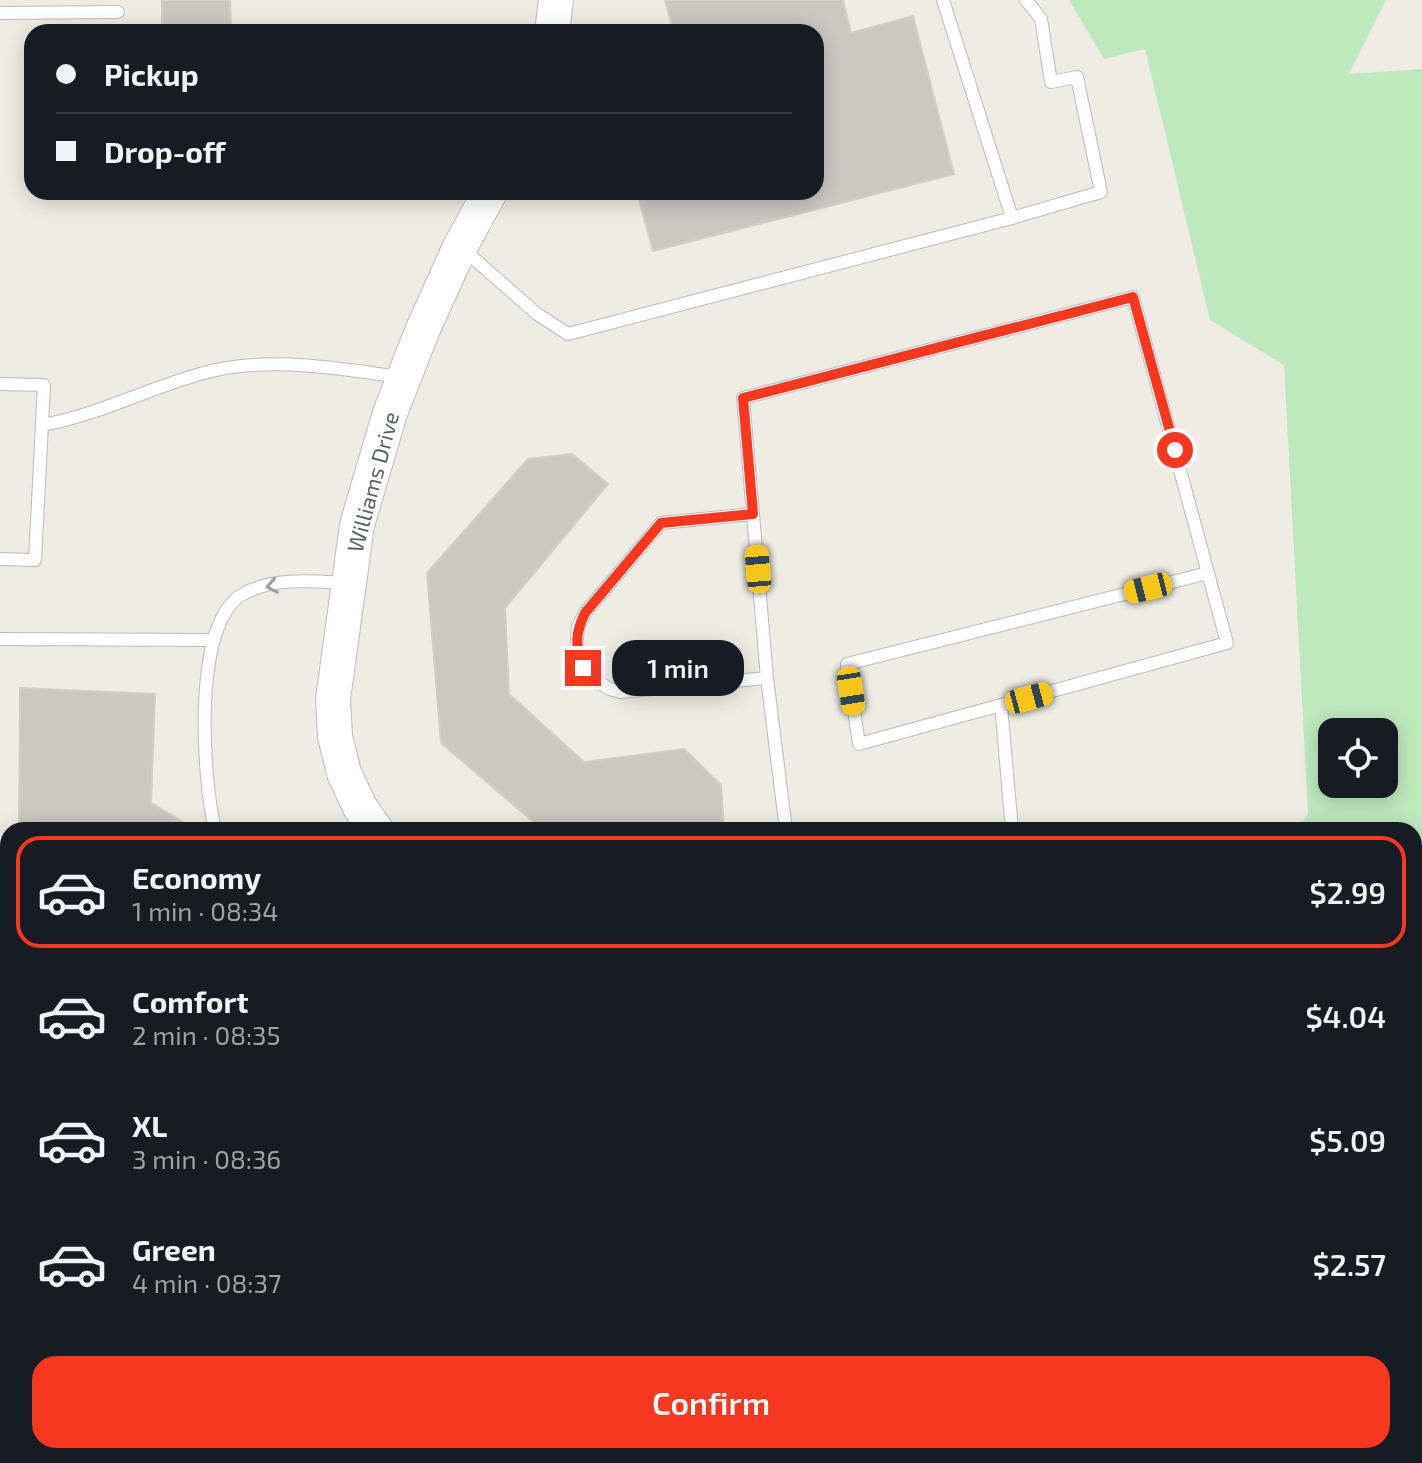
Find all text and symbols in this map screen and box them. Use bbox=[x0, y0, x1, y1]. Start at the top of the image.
text: Pickup bbox=[104, 56, 199, 92]
text: Drop-off bbox=[104, 133, 226, 169]
street label: Williams Drive bbox=[341, 409, 403, 555]
route start bbox=[1157, 432, 1193, 468]
car bbox=[744, 544, 772, 594]
car bbox=[1122, 571, 1174, 605]
one-way arrow bbox=[265, 576, 278, 593]
callout: 1 min bbox=[611, 640, 743, 696]
route end bbox=[565, 650, 601, 686]
text: 1 min bbox=[647, 652, 709, 683]
car bbox=[835, 665, 867, 717]
car bbox=[1003, 680, 1055, 716]
map controls bbox=[1318, 718, 1398, 798]
button: locate bbox=[1318, 718, 1398, 798]
icon: car bbox=[36, 856, 108, 928]
text: Economy bbox=[132, 859, 261, 895]
text: $2.99 bbox=[1310, 874, 1386, 910]
text: 1 min · 08:34 bbox=[132, 895, 278, 926]
icon: car bbox=[36, 980, 108, 1052]
text: Comfort bbox=[132, 983, 249, 1019]
text: $4.04 bbox=[1305, 998, 1386, 1034]
text: 2 min · 08:35 bbox=[132, 1019, 280, 1050]
icon: car bbox=[36, 1104, 108, 1176]
text: XL bbox=[132, 1107, 167, 1143]
text: $5.09 bbox=[1309, 1122, 1386, 1158]
text: 3 min · 08:36 bbox=[132, 1143, 281, 1174]
icon: car bbox=[36, 1228, 108, 1300]
text: Green bbox=[132, 1231, 216, 1267]
text: $2.57 bbox=[1313, 1246, 1386, 1282]
text: 4 min · 08:37 bbox=[132, 1267, 281, 1298]
button: Confirm bbox=[32, 1356, 1390, 1448]

